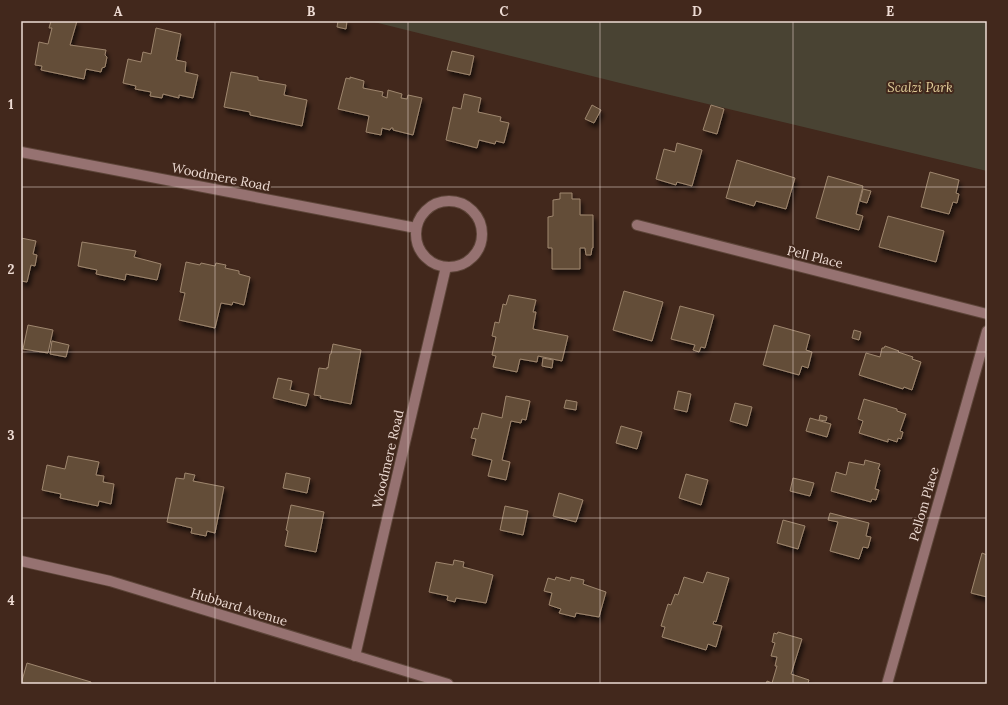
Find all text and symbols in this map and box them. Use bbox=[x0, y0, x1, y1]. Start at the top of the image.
text: A bbox=[114, 3, 123, 20]
text: B bbox=[307, 3, 316, 20]
text: C bbox=[500, 3, 509, 20]
text: D bbox=[692, 3, 702, 20]
text: E bbox=[886, 3, 894, 20]
park label: Scalzi Park bbox=[887, 79, 953, 96]
text: 1 bbox=[8, 96, 14, 113]
street label: Woodmere Road bbox=[170, 159, 272, 195]
street label: Pell Place bbox=[785, 242, 845, 272]
text: 2 bbox=[8, 261, 15, 278]
street label: Woodmere Road bbox=[368, 408, 408, 510]
text: 3 bbox=[7, 427, 15, 444]
street label: Pellom Place bbox=[905, 465, 943, 543]
street label: Hubbard Avenue bbox=[189, 584, 289, 630]
text: 4 bbox=[7, 592, 15, 609]

